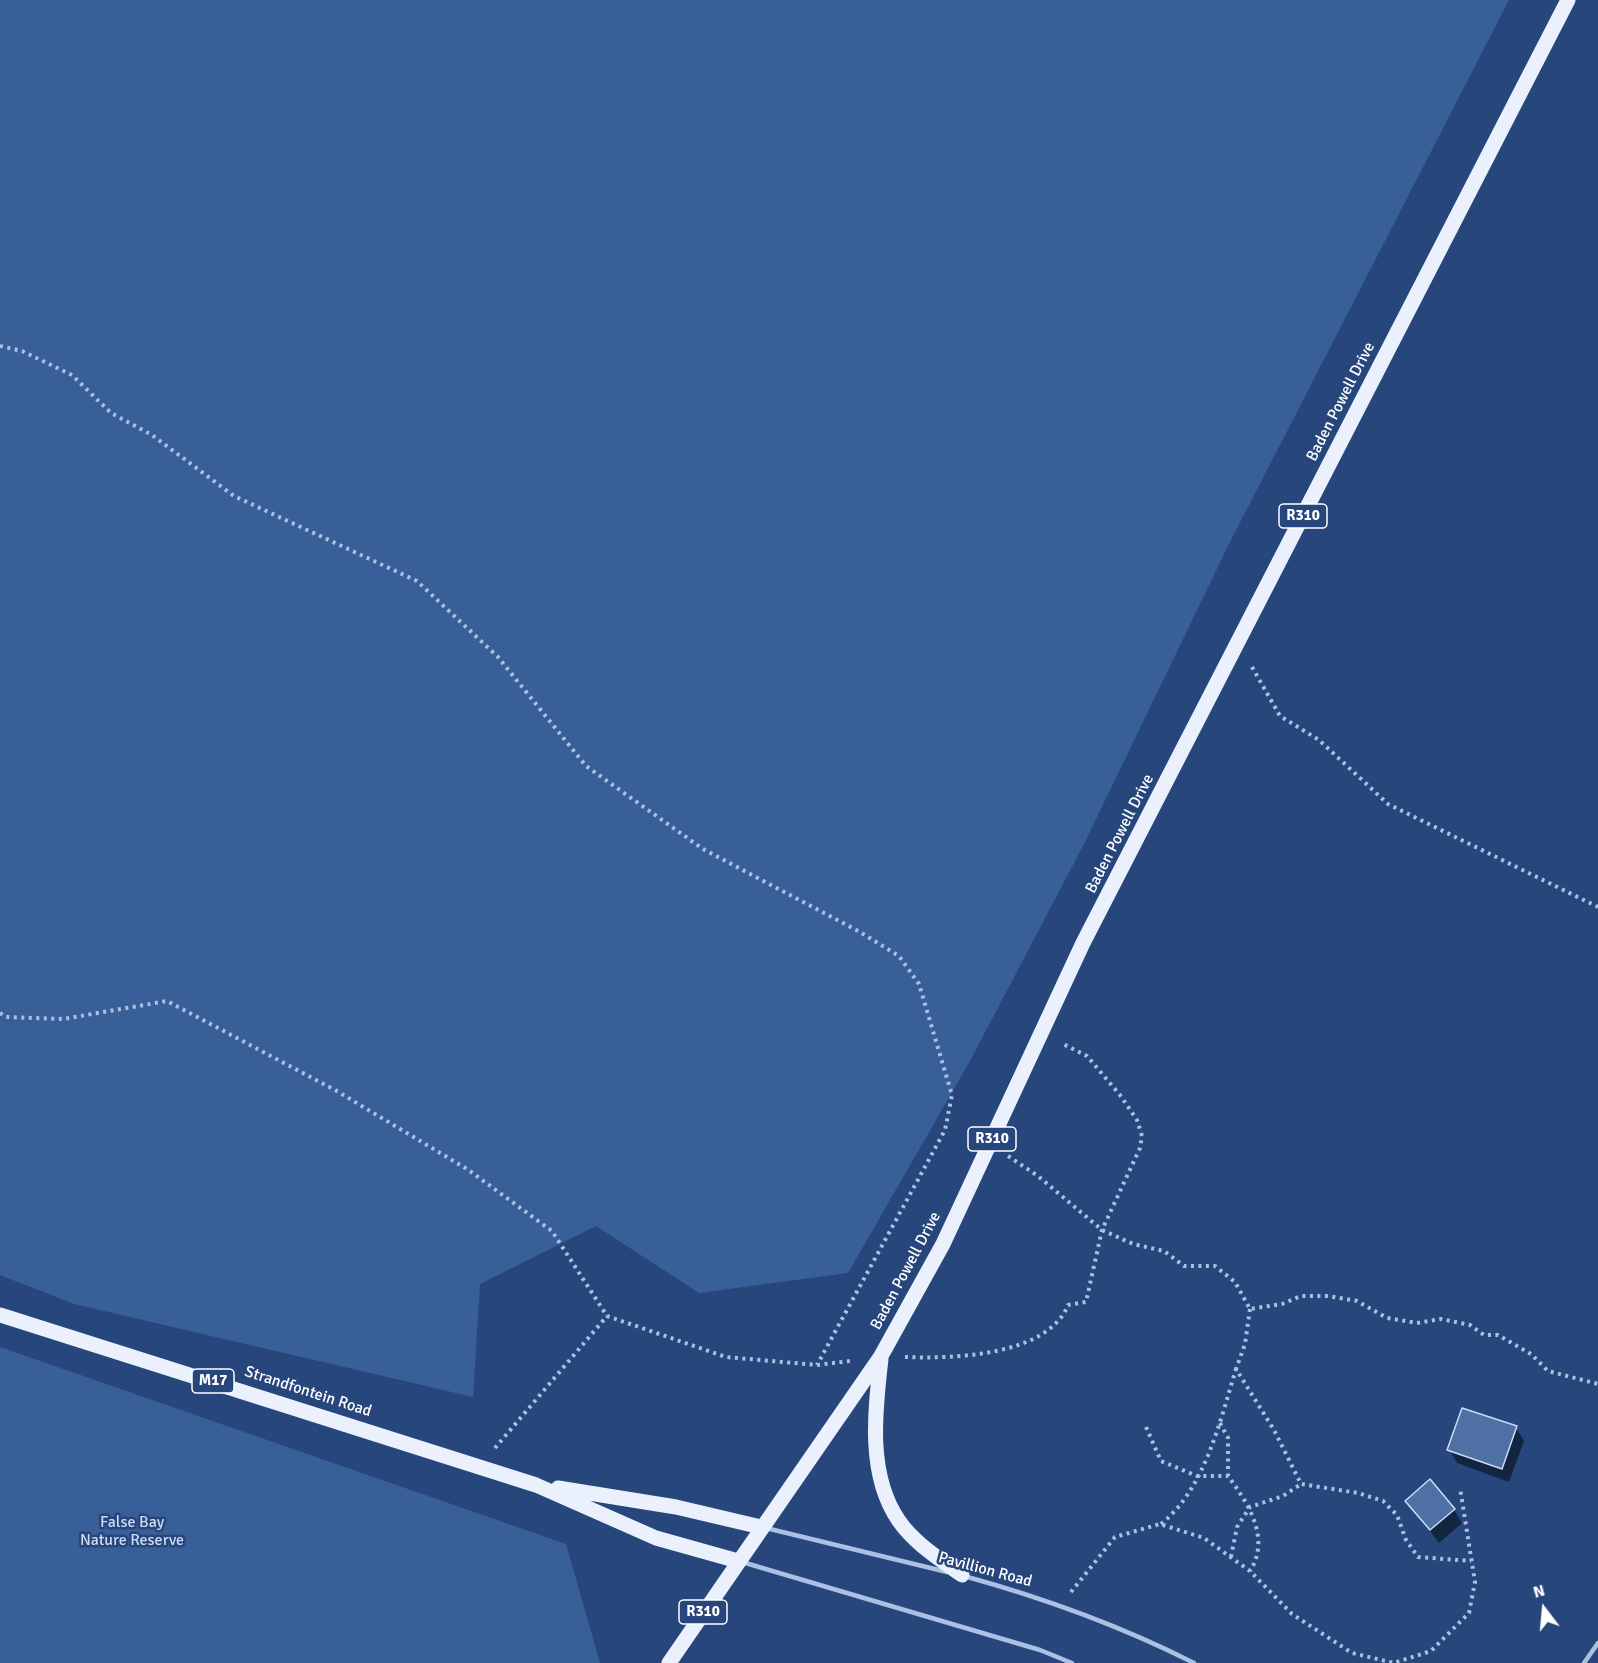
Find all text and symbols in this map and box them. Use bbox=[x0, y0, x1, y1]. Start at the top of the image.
street label: Baden Powell Drive bbox=[1303, 339, 1379, 465]
road number: R310 bbox=[1279, 504, 1327, 528]
street label: Baden Powell Drive bbox=[1082, 771, 1158, 897]
road number: R310 bbox=[968, 1127, 1016, 1151]
street label: Baden Powell Drive bbox=[867, 1209, 945, 1333]
street label: Strandfontein Road bbox=[242, 1362, 374, 1422]
road number: M17 bbox=[192, 1369, 234, 1393]
park label: False Bay Nature Reserve bbox=[80, 1513, 184, 1551]
street label: Pavillion Road bbox=[936, 1548, 1034, 1592]
north arrow bbox=[1514, 1579, 1574, 1639]
text: N bbox=[1531, 1581, 1547, 1603]
road number: R310 bbox=[679, 1600, 727, 1624]

